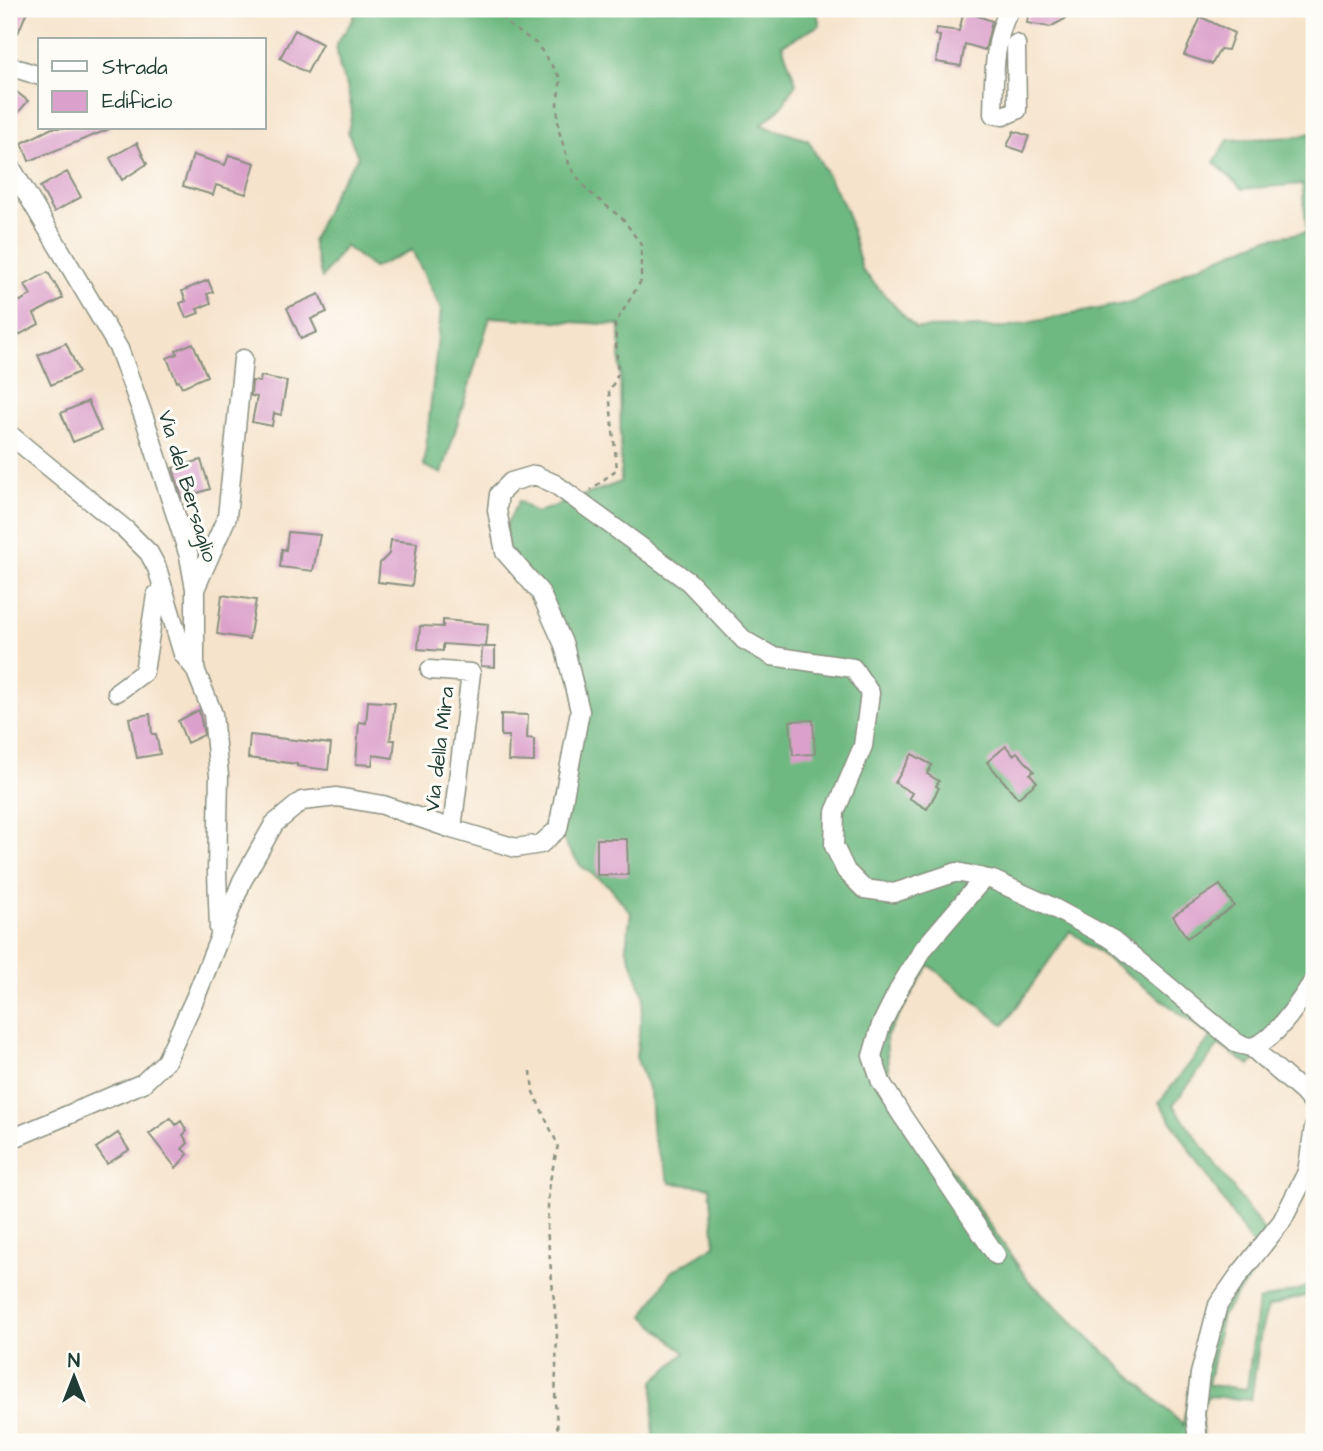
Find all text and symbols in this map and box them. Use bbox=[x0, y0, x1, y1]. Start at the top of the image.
legend bbox=[38, 38, 266, 130]
text: Strada bbox=[102, 53, 168, 82]
text: Edificio bbox=[102, 87, 172, 116]
street label: Via del Bersaglio bbox=[149, 407, 224, 566]
street label: Via della Mira bbox=[417, 684, 462, 813]
north arrow bbox=[38, 1342, 108, 1412]
text: N bbox=[68, 1348, 80, 1375]

